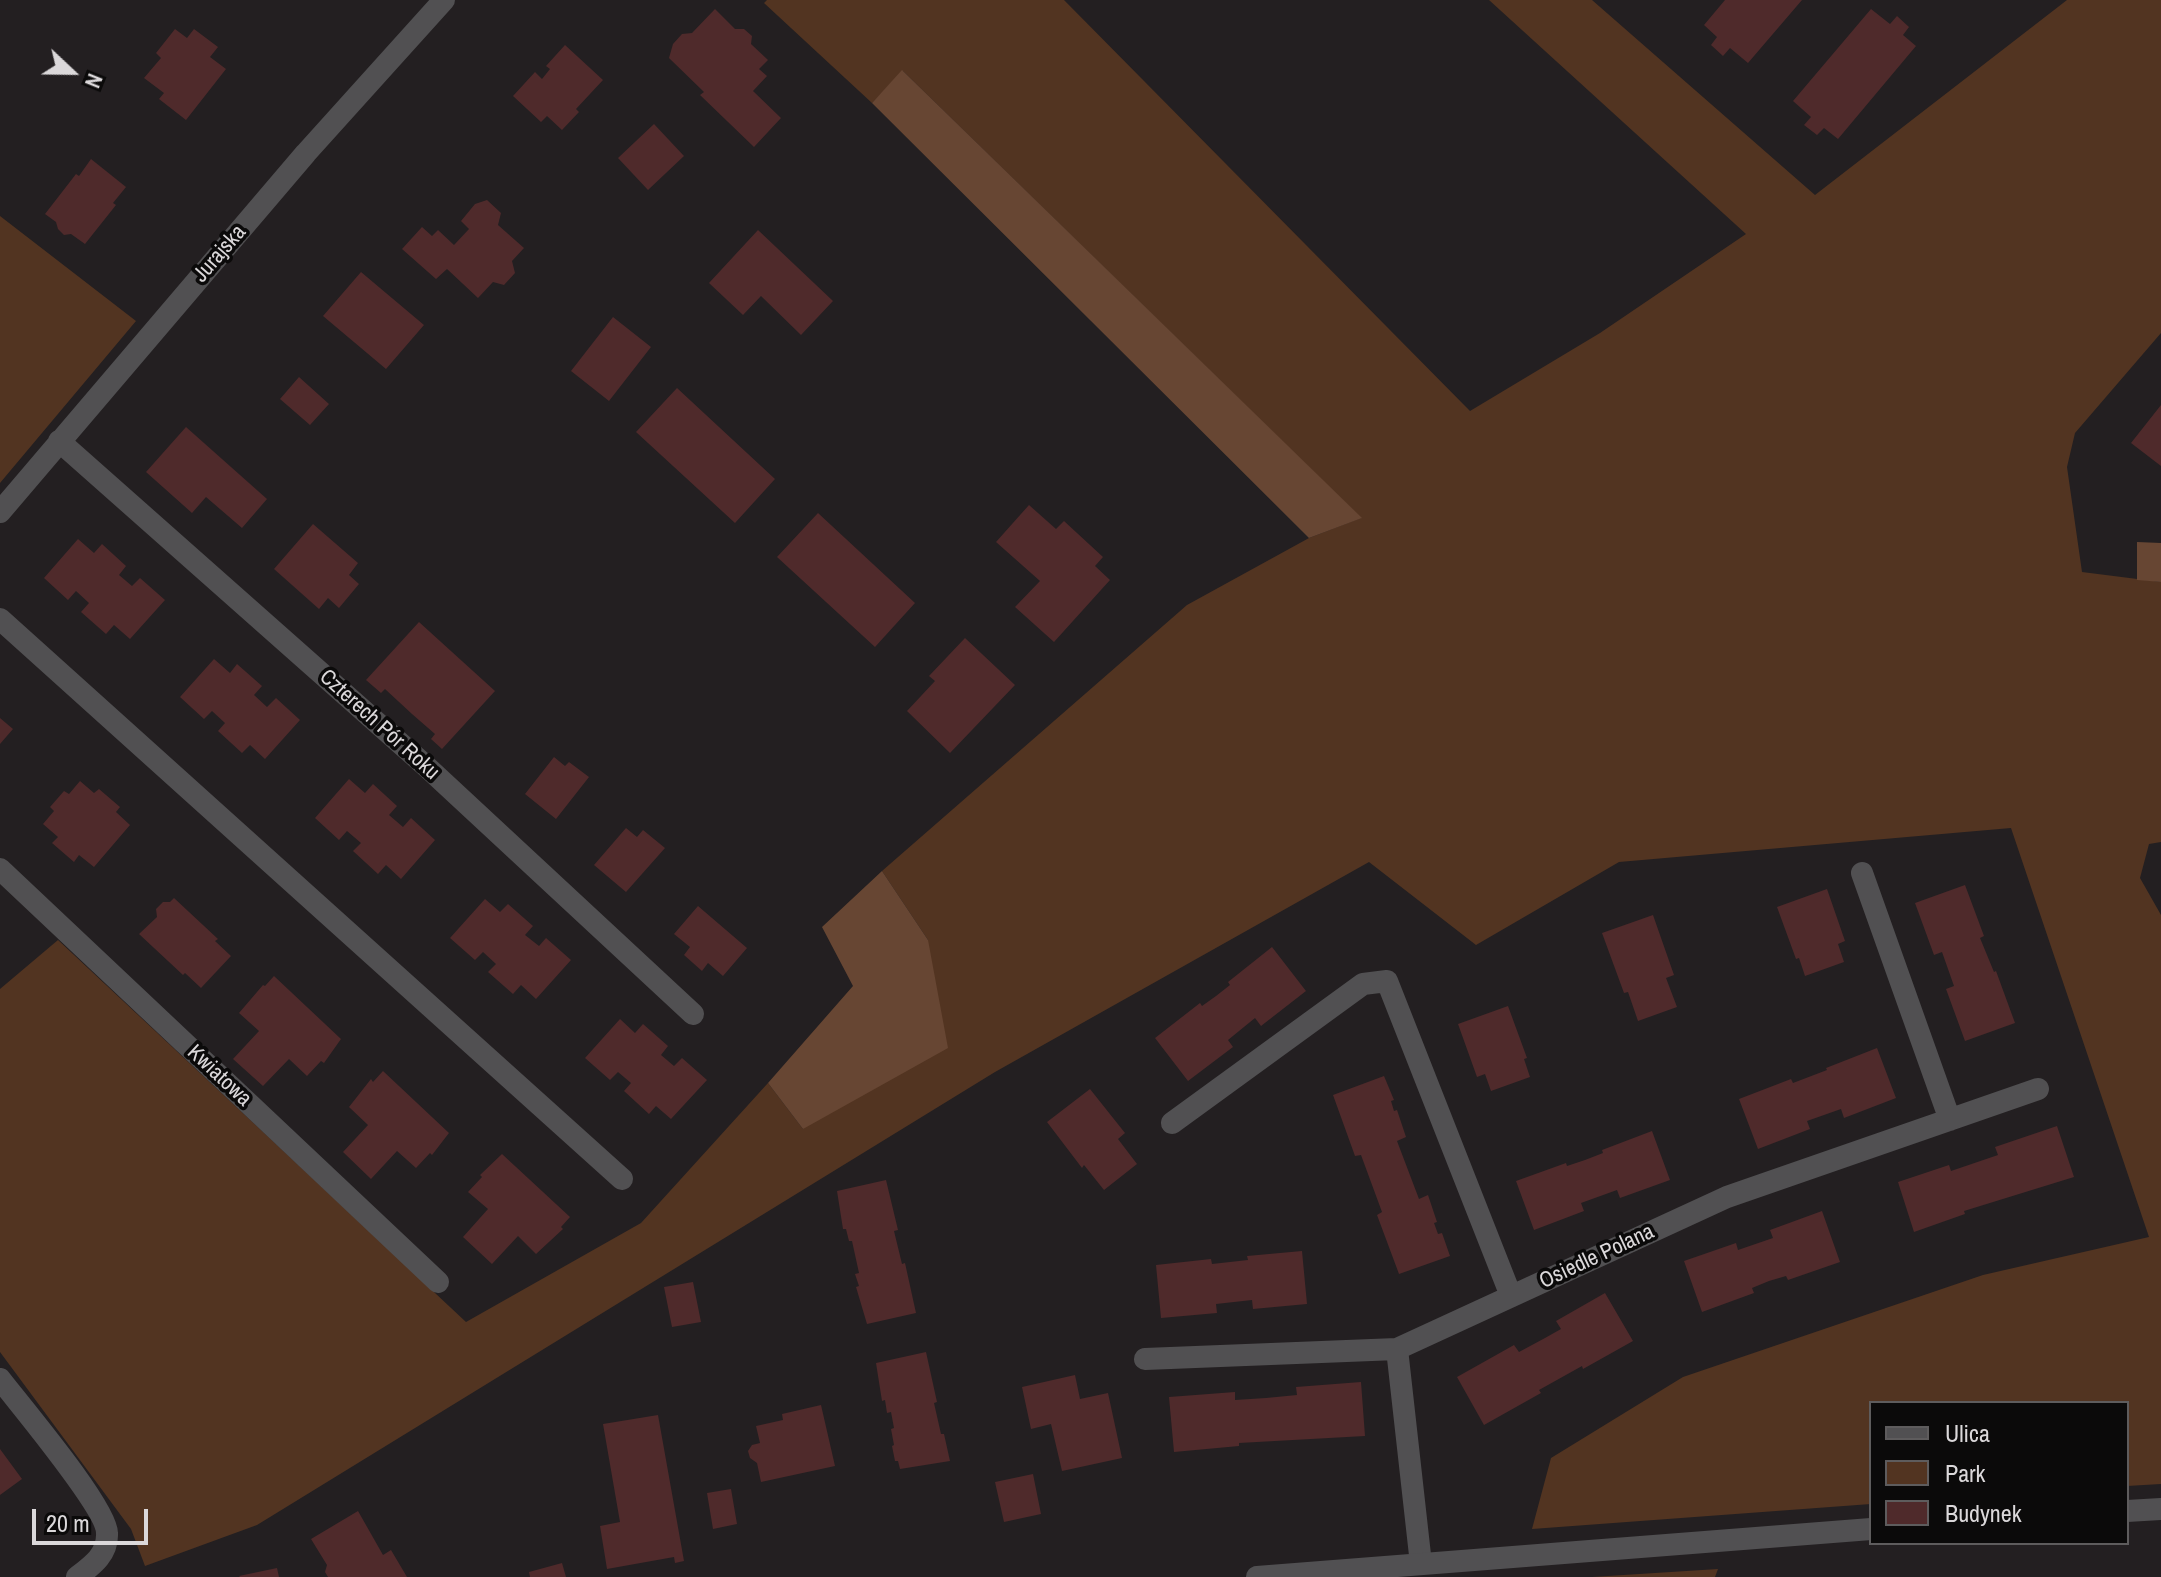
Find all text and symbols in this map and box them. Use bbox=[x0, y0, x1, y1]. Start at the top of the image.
north arrow bbox=[32, 32, 112, 112]
text: N bbox=[78, 69, 111, 93]
street label: Jurajska bbox=[188, 220, 252, 288]
street label: Czterech Pór Roku bbox=[314, 664, 444, 786]
street label: Kwiatowa bbox=[181, 1040, 257, 1112]
street label: Osiedle Polana bbox=[1536, 1219, 1658, 1295]
legend bbox=[1869, 1401, 2129, 1545]
text: Ulica bbox=[1945, 1417, 1990, 1449]
text: Park bbox=[1945, 1457, 1985, 1489]
scale bar bbox=[36, 1493, 152, 1543]
text: Budynek bbox=[1945, 1497, 2022, 1529]
text: 20 m bbox=[46, 1507, 90, 1539]

